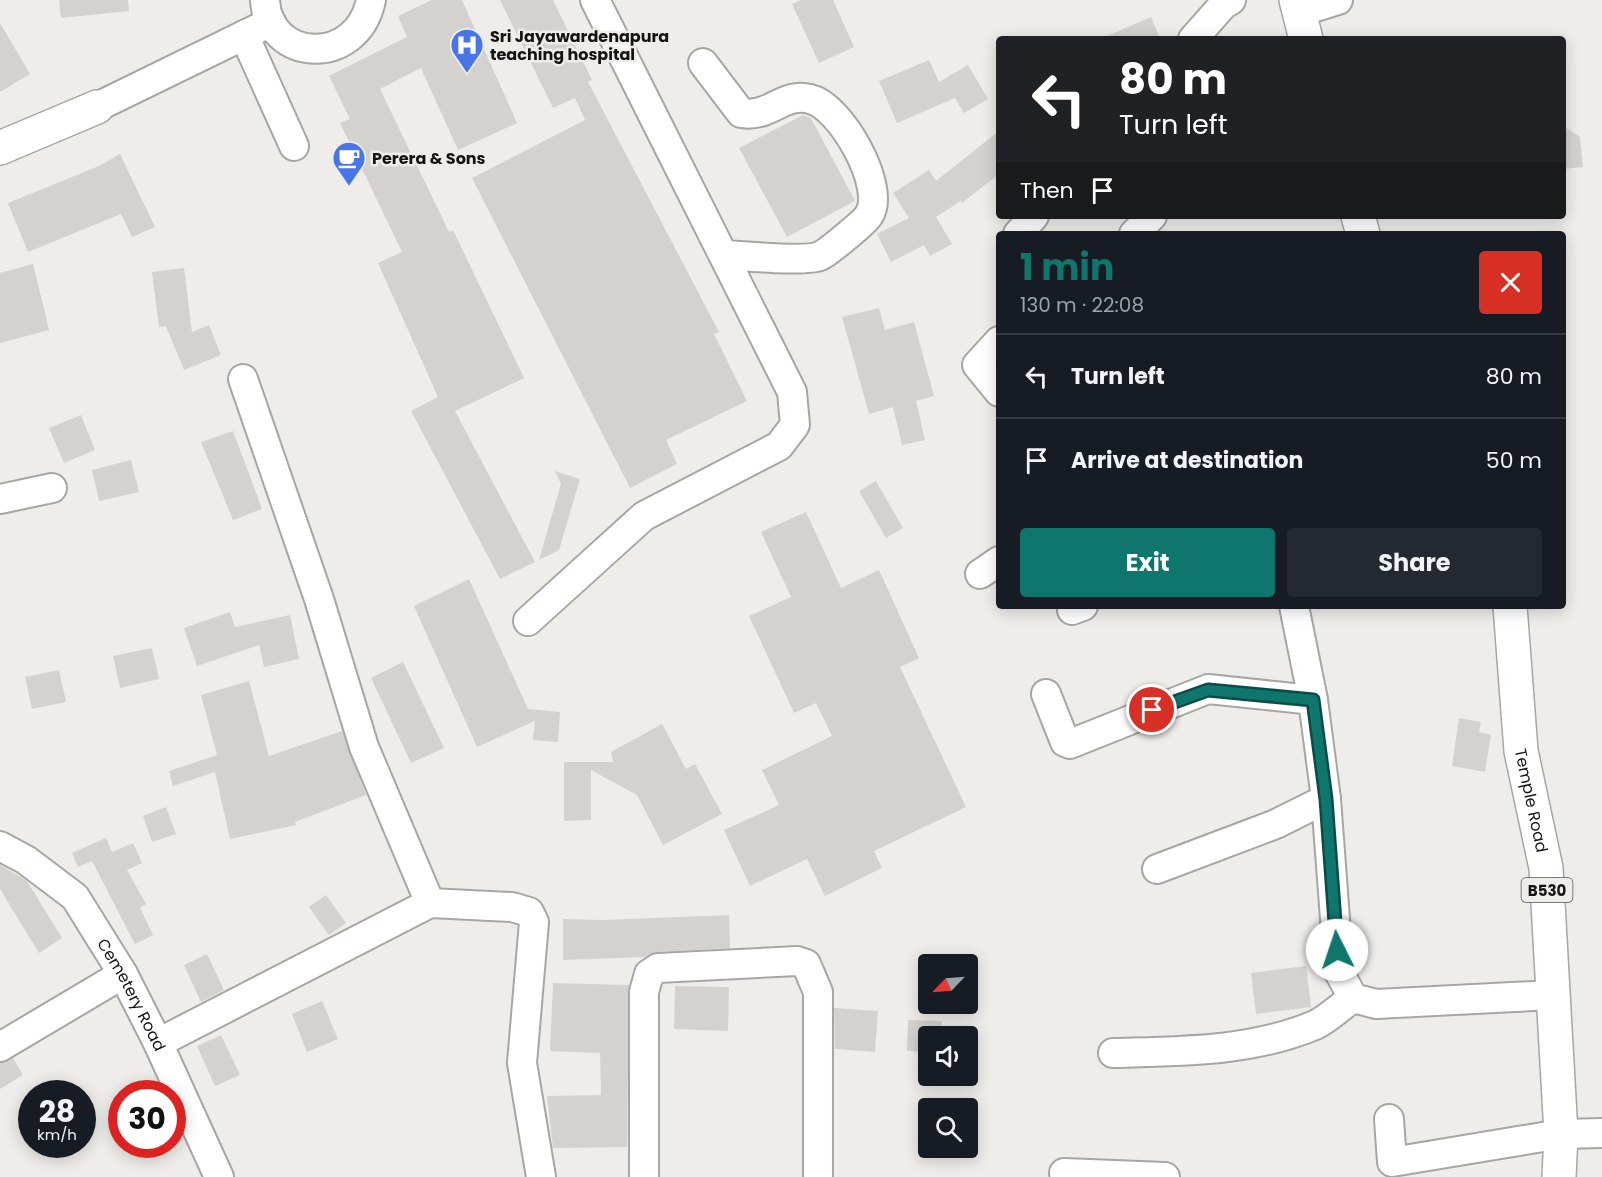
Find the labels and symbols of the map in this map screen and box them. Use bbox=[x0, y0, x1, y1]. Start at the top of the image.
place label: Sri Jayawardenapura teaching hospital bbox=[490, 25, 669, 66]
hospital icon: Sri Jayawardenapura teaching hospital bbox=[449, 27, 485, 74]
cafe icon: Perera & Sons bbox=[331, 140, 367, 187]
place label: Perera & Sons bbox=[372, 147, 486, 170]
pin bbox=[1126, 684, 1177, 735]
street label: Temple Road bbox=[1509, 746, 1554, 855]
road number: B530 bbox=[1522, 878, 1572, 902]
position arrow bbox=[1305, 918, 1369, 982]
street label: Cemetery Road bbox=[92, 934, 172, 1055]
north arrow bbox=[918, 954, 978, 1014]
speed limit sign: 30 bbox=[108, 1080, 186, 1158]

